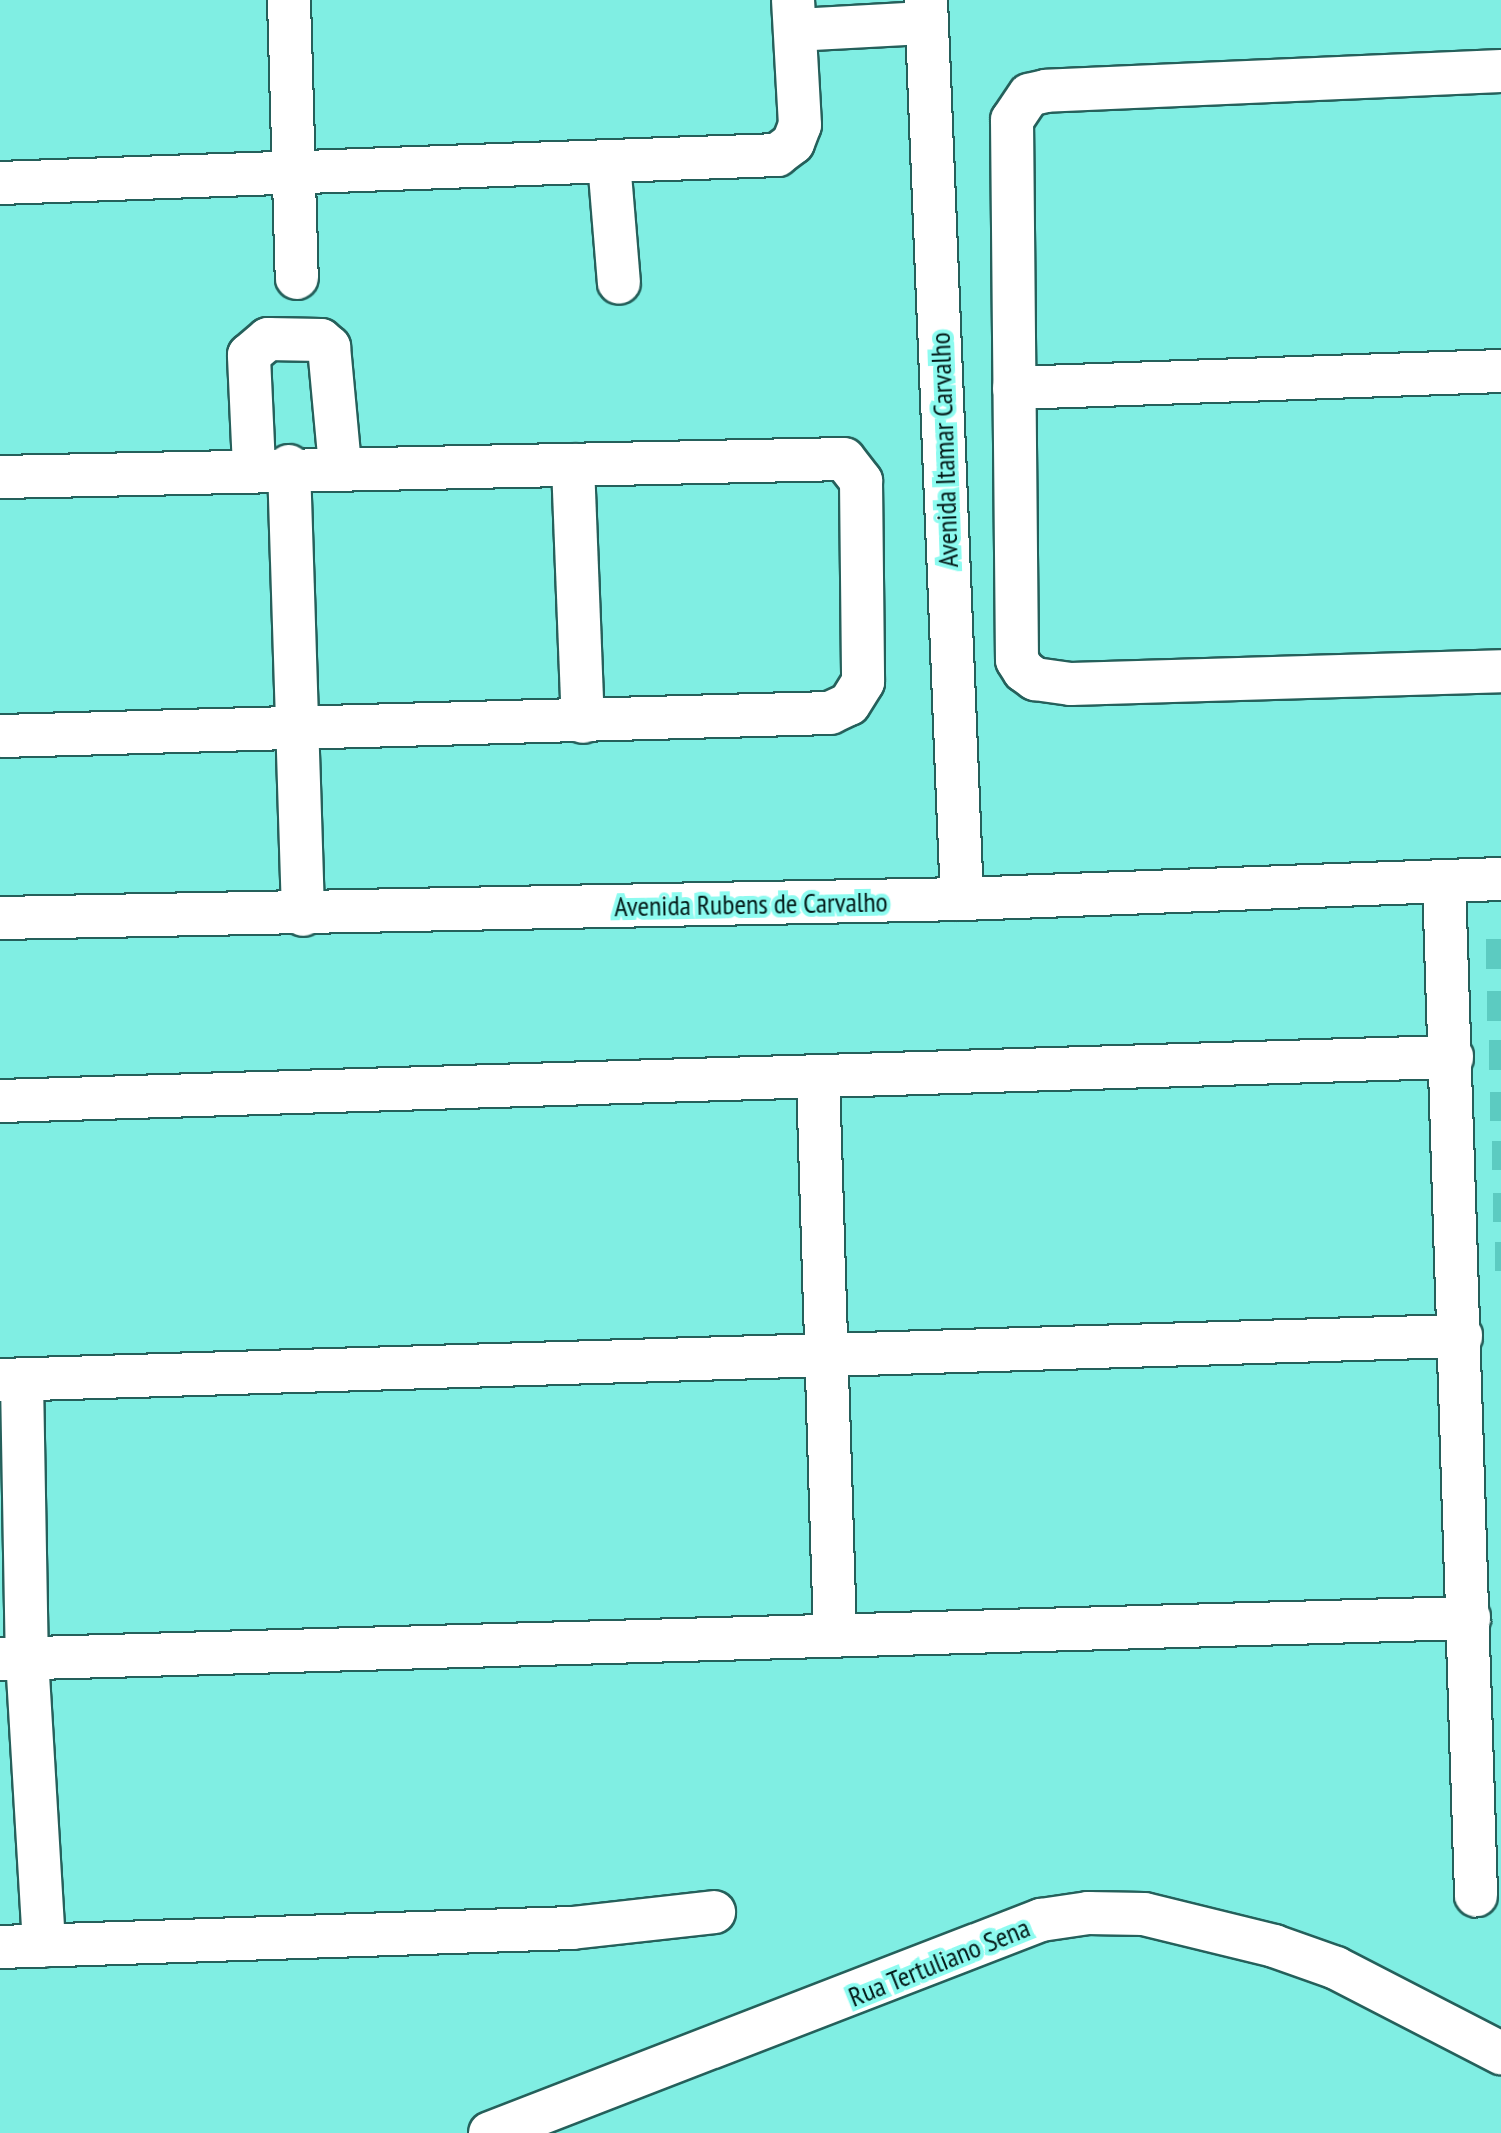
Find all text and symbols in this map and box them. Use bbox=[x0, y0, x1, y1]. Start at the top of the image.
street label: Avenida Itamar Carvalho bbox=[923, 332, 965, 568]
street label: Avenida Rubens de Carvalho bbox=[614, 885, 888, 923]
street label: Rua Tertuliano Sena bbox=[843, 1910, 1035, 2014]

